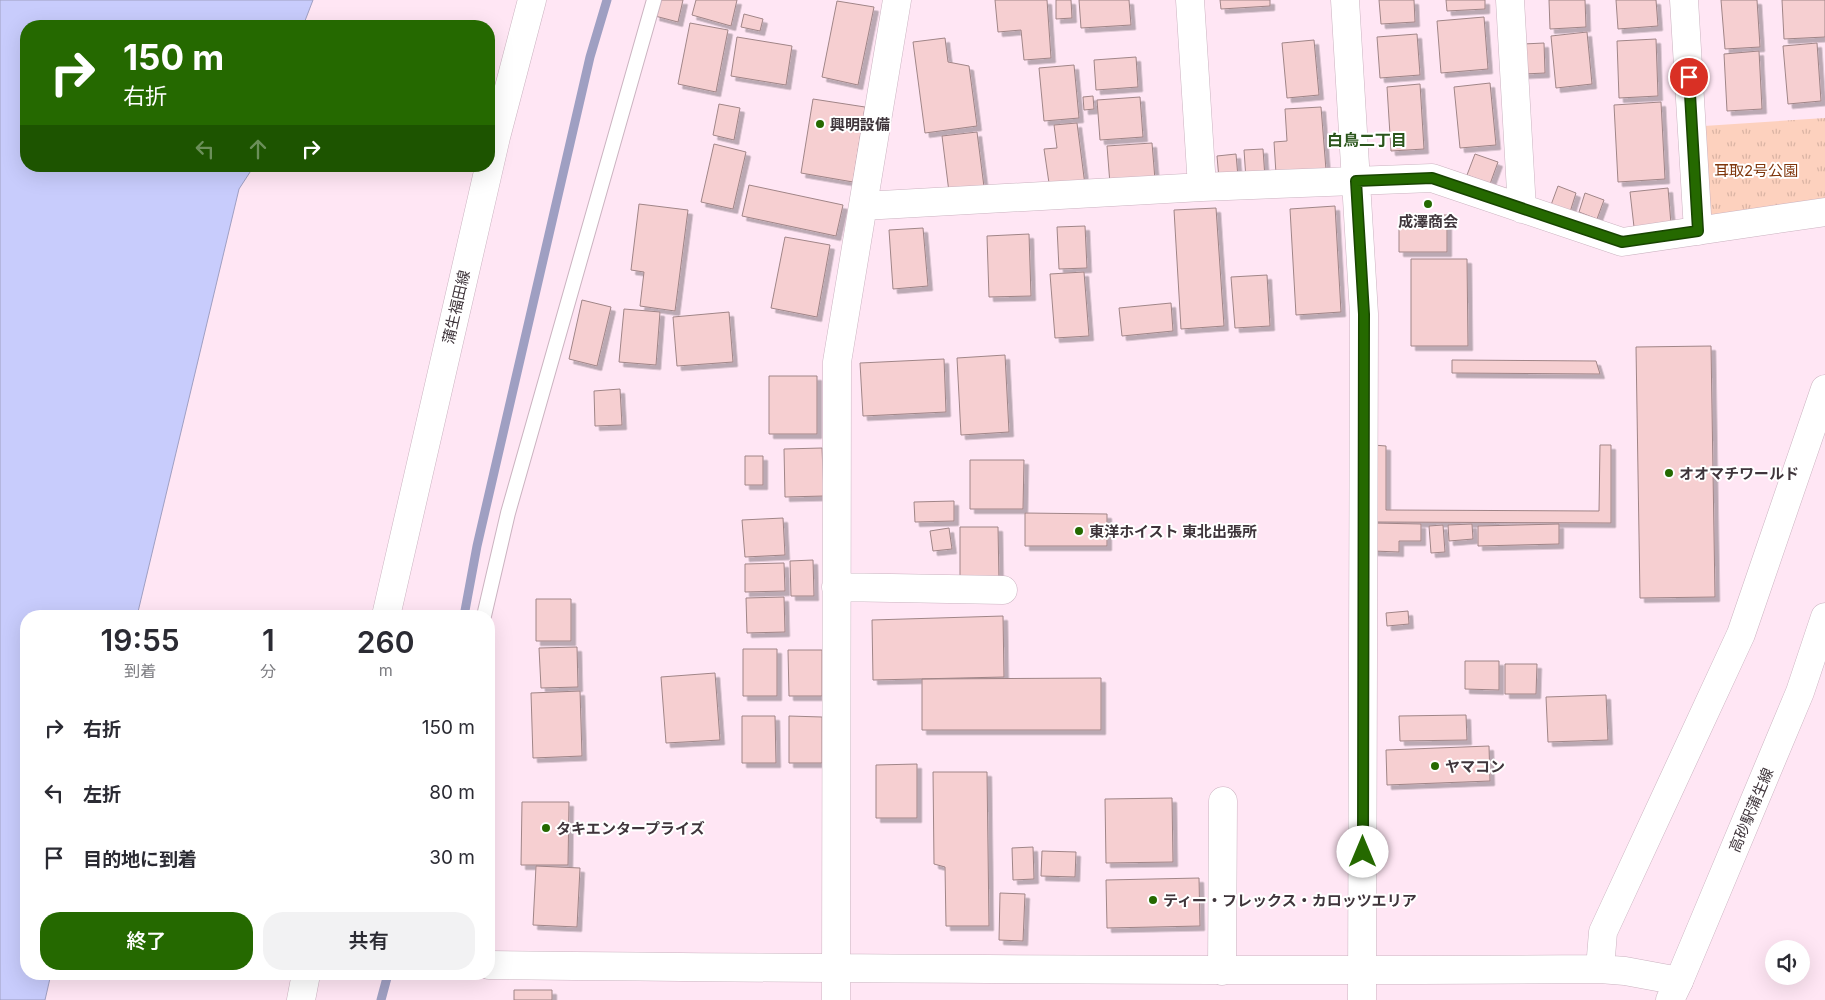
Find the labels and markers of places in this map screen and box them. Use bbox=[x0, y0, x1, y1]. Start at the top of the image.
pin bbox=[1668, 56, 1710, 98]
place label: 興明設備 bbox=[830, 115, 890, 134]
marker: 興明設備 bbox=[814, 118, 826, 130]
marker: 成澤商会 bbox=[1422, 198, 1434, 210]
place label: 成澤商会 bbox=[1398, 212, 1458, 231]
place label: オオマチワールド bbox=[1679, 464, 1799, 483]
marker: オオマチワールド bbox=[1663, 467, 1675, 479]
place label: 東洋ホイスト 東北出張所 bbox=[1089, 522, 1257, 541]
marker: 東洋ホイスト 東北出張所 bbox=[1073, 525, 1085, 537]
place label: ヤマコン bbox=[1445, 757, 1505, 776]
marker: ヤマコン bbox=[1429, 760, 1441, 772]
place label: タキエンタープライズ bbox=[556, 819, 705, 838]
marker: タキエンタープライズ bbox=[540, 822, 552, 834]
place label: ティー・フレックス・カロッツエリア bbox=[1163, 891, 1417, 910]
marker: ティー・フレックス・カロッツエリア bbox=[1147, 894, 1159, 906]

